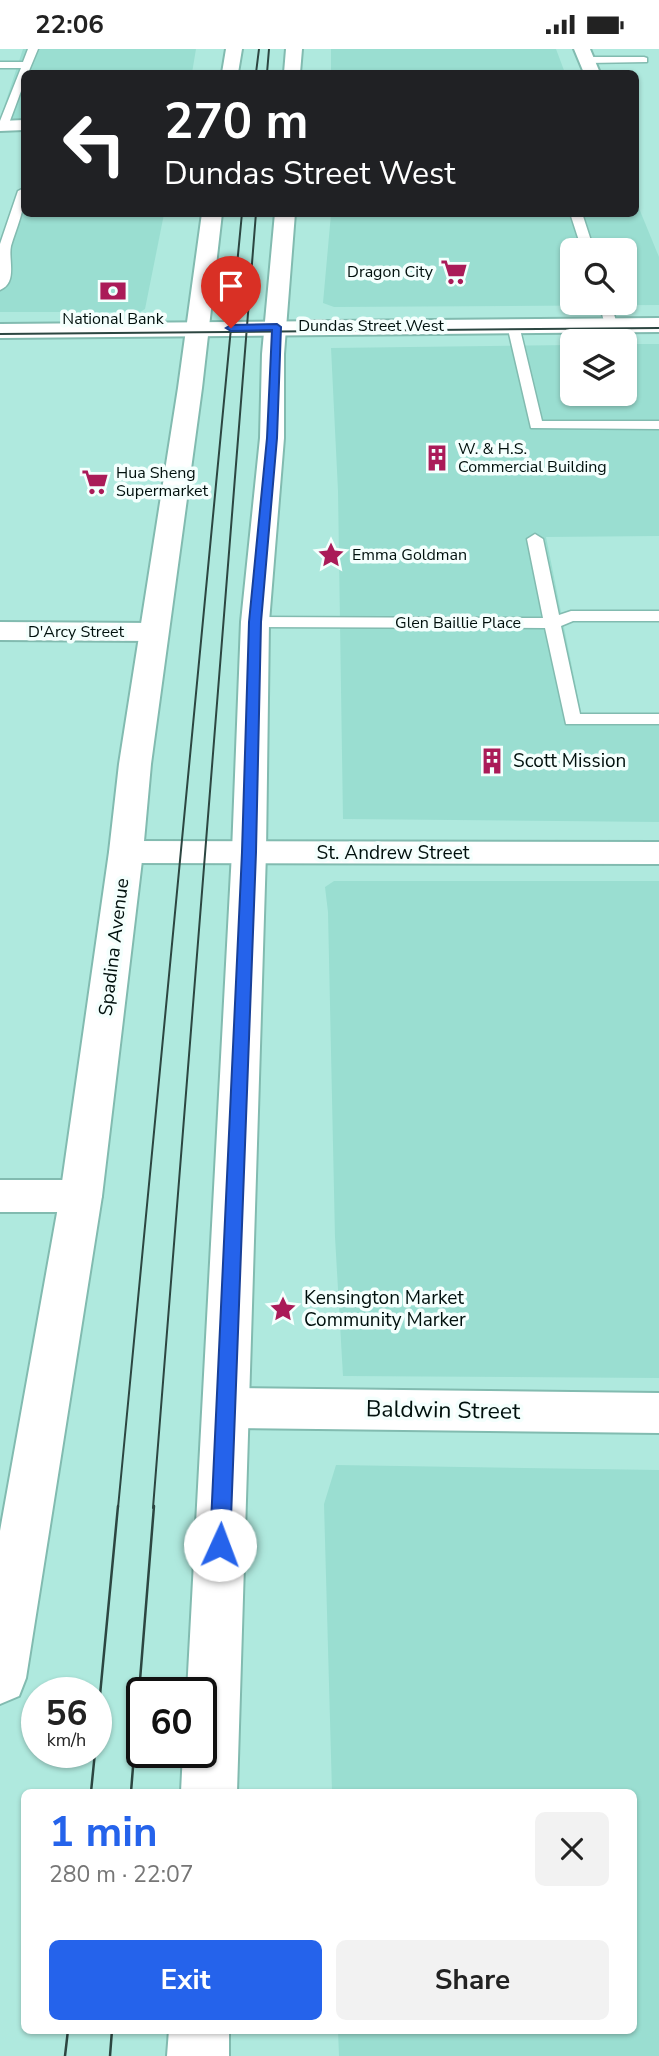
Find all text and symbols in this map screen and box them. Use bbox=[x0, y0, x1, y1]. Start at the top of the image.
text: 22:06 bbox=[35, 7, 104, 42]
text: 270 m bbox=[164, 88, 308, 155]
icon: left bbox=[49, 98, 140, 189]
text: Dundas Street West bbox=[164, 152, 455, 195]
map controls bbox=[560, 238, 637, 406]
button: search bbox=[560, 238, 637, 315]
pin bbox=[201, 256, 261, 328]
supermarket icon: Dragon City bbox=[439, 257, 469, 287]
place label: Dragon City bbox=[347, 261, 434, 283]
icon: arrive bbox=[212, 267, 250, 305]
bank icon: National Bank bbox=[98, 276, 128, 306]
place label: National Bank bbox=[62, 308, 165, 330]
street label: Dundas Street West bbox=[298, 315, 444, 337]
button: layers bbox=[560, 329, 637, 406]
place label: W. & H.S. Commercial Building bbox=[458, 438, 607, 478]
building icon: W. & H.S. Commercial Building bbox=[422, 443, 452, 473]
place label: Hua Sheng Supermarket bbox=[116, 462, 209, 502]
supermarket icon: Hua Sheng Supermarket bbox=[80, 467, 110, 497]
place icon: Emma Goldman bbox=[316, 540, 346, 570]
place label: Emma Goldman bbox=[352, 544, 467, 566]
street label: Glen Baillie Place bbox=[395, 612, 521, 634]
street label: D'Arcy Street bbox=[28, 621, 124, 643]
building icon: Scott Mission bbox=[477, 746, 507, 776]
place label: Scott Mission bbox=[513, 748, 626, 774]
street label: St. Andrew Street bbox=[317, 840, 470, 866]
street label: Spadina Avenue bbox=[93, 877, 135, 1017]
place label: Kensington Market Community Marker bbox=[304, 1285, 466, 1333]
place icon: Kensington Market Community Marker bbox=[268, 1294, 298, 1324]
street label: Baldwin Street bbox=[366, 1393, 521, 1427]
position arrow bbox=[183, 1508, 257, 1582]
speed limit sign: 60 bbox=[126, 1677, 217, 1768]
text: 56 bbox=[45, 1690, 88, 1737]
text: km/h bbox=[47, 1728, 86, 1752]
text: 1 min bbox=[49, 1804, 158, 1861]
button: close bbox=[535, 1812, 609, 1886]
text: 280 m · 22:07 bbox=[49, 1859, 194, 1890]
button: Exit bbox=[49, 1940, 322, 2020]
button: Share bbox=[336, 1940, 609, 2020]

